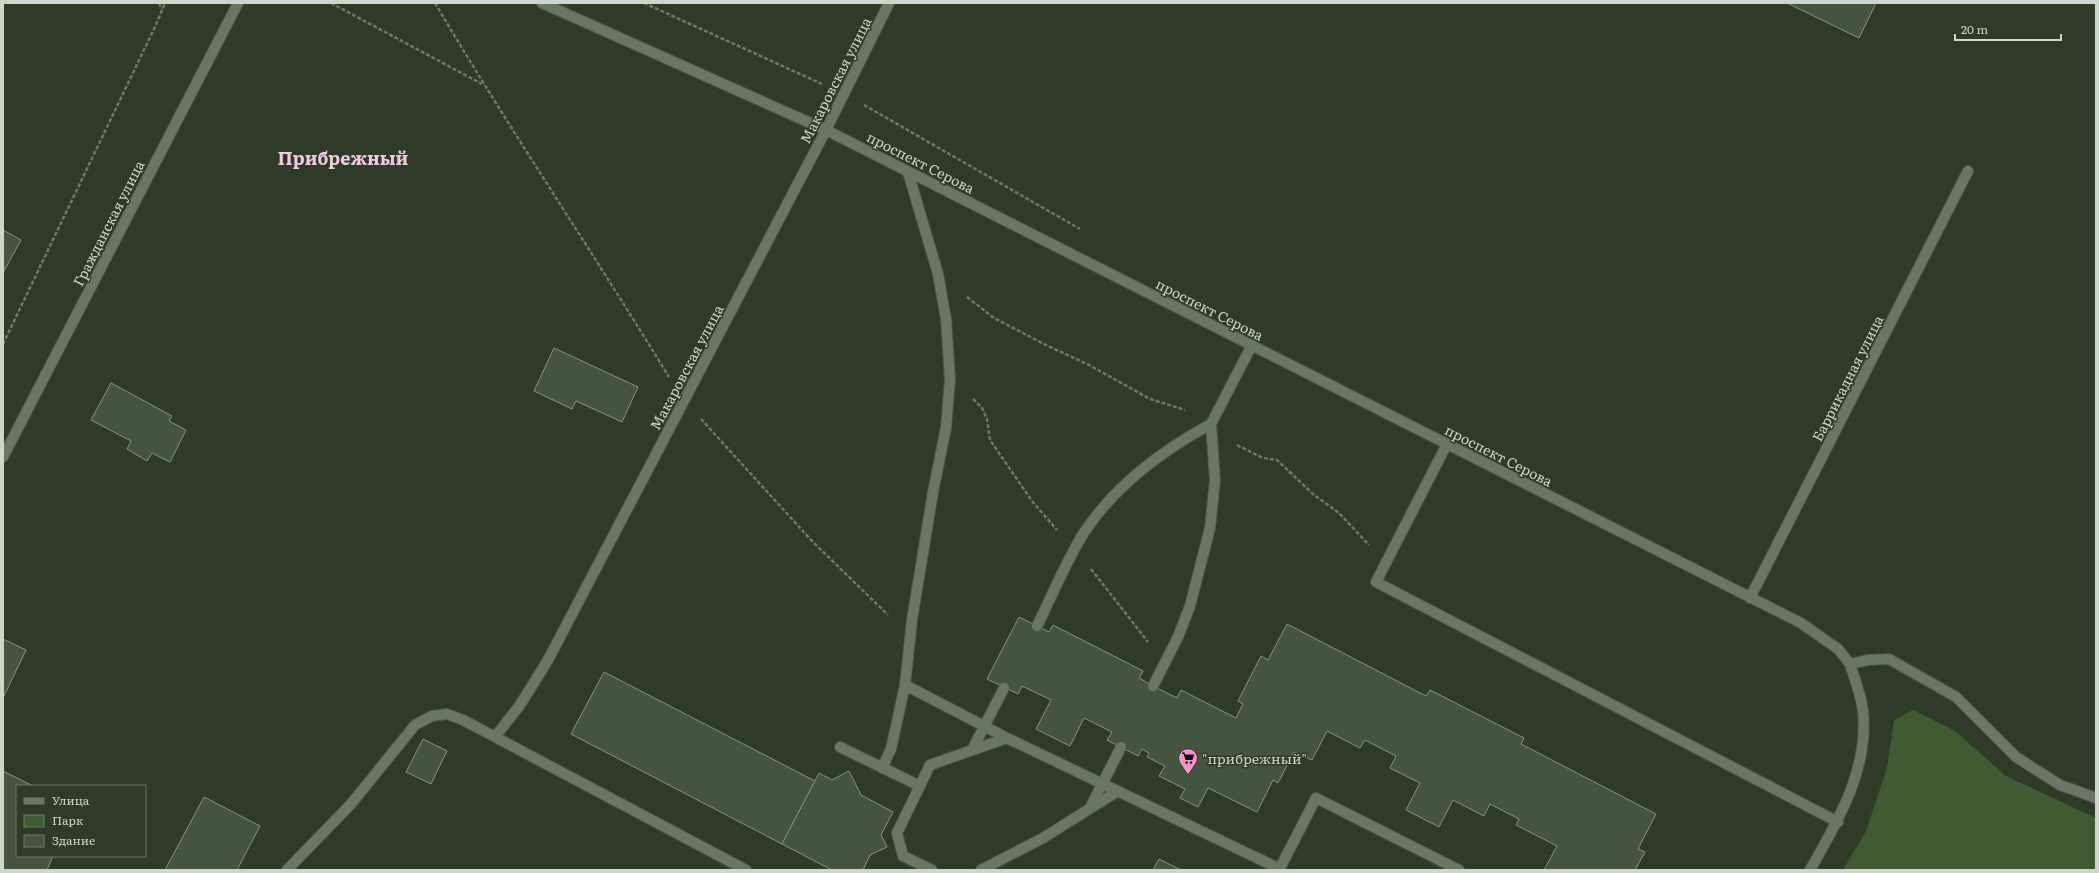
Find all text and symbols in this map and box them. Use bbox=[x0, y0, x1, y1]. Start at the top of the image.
street label: Макаровская улица bbox=[794, 13, 876, 147]
scale bar bbox=[1955, 16, 2061, 42]
text: 20 m bbox=[1961, 20, 1988, 38]
street label: проспект Серова bbox=[864, 126, 979, 198]
district label: Прибрежный bbox=[278, 144, 409, 171]
street label: Гражданская улица bbox=[68, 156, 149, 289]
street label: проспект Серова bbox=[1153, 273, 1268, 345]
street label: Макаровская улица bbox=[644, 300, 728, 433]
street label: Баррикадная улица bbox=[1806, 311, 1888, 445]
street label: проспект Серова bbox=[1442, 419, 1557, 491]
supermarket icon: "прибрежный" bbox=[1177, 747, 1199, 775]
place label: "прибрежный" bbox=[1202, 748, 1307, 768]
legend bbox=[16, 785, 146, 857]
text: Улица bbox=[52, 791, 90, 809]
text: Парк bbox=[52, 811, 83, 829]
text: Здание bbox=[52, 831, 95, 849]

